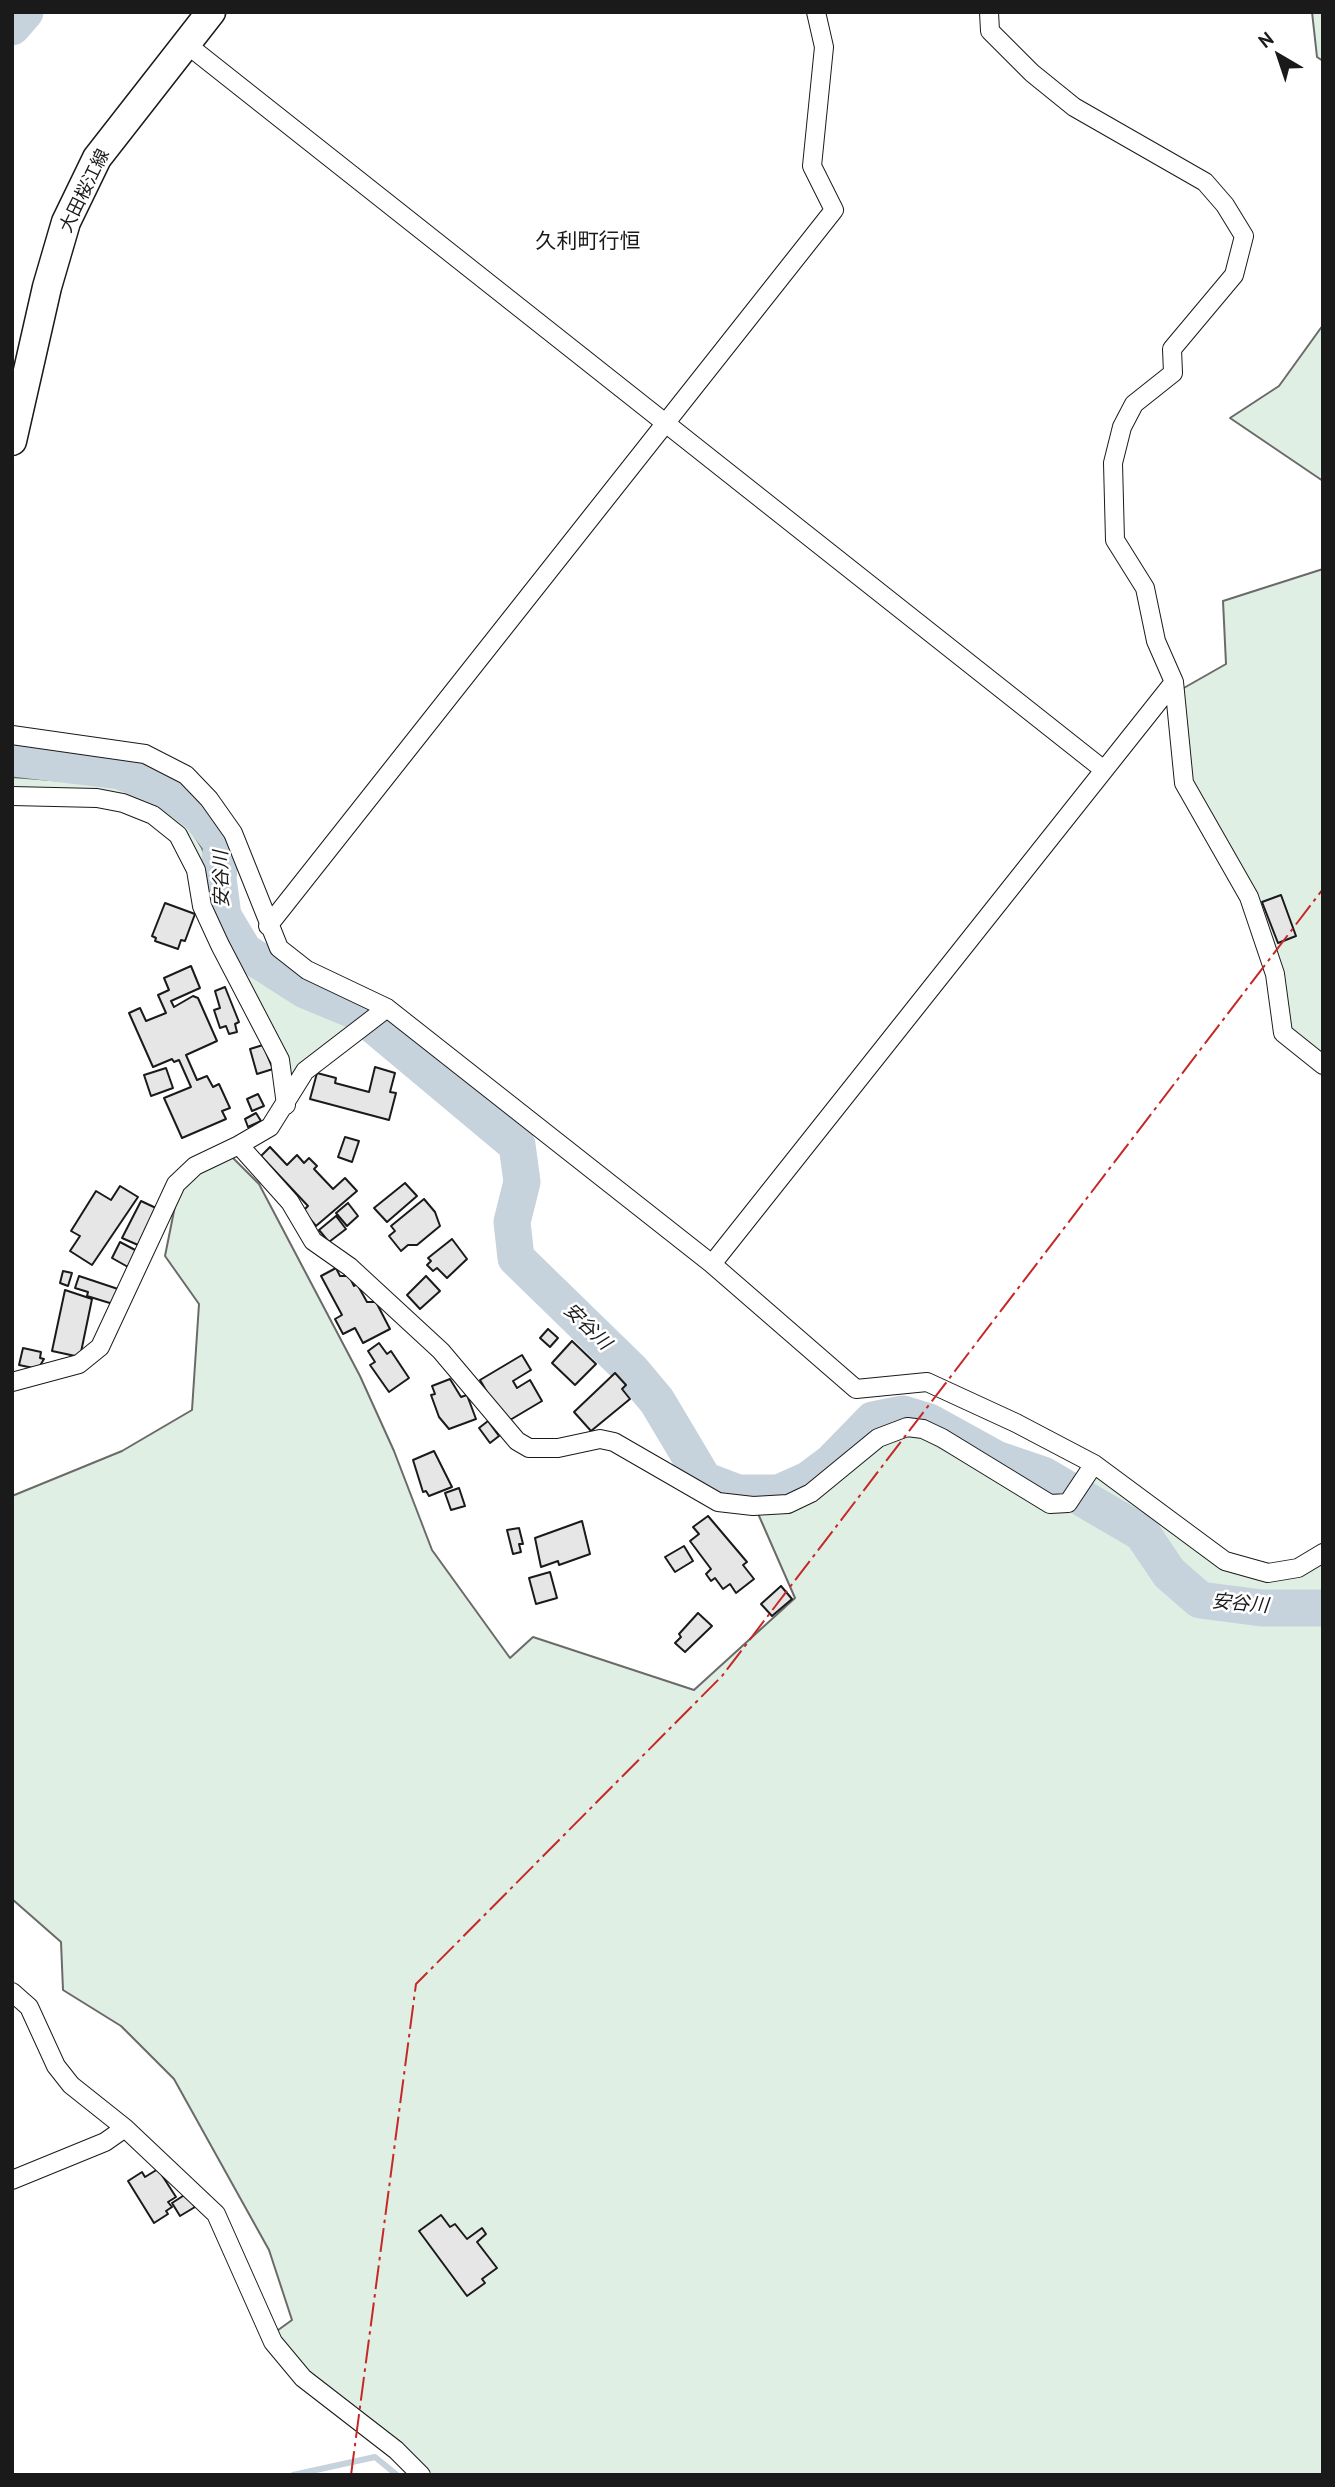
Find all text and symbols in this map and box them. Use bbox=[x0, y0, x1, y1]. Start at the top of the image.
north arrow bbox=[1244, 21, 1314, 91]
text: N bbox=[1253, 26, 1278, 53]
street label: 大田桜江線 bbox=[56, 146, 114, 236]
district label: 久利町行恒 bbox=[536, 229, 640, 255]
water label: 安谷川 bbox=[210, 850, 234, 908]
water label: 安谷川 bbox=[559, 1299, 615, 1355]
water label: 安谷川 bbox=[1211, 1590, 1269, 1618]

